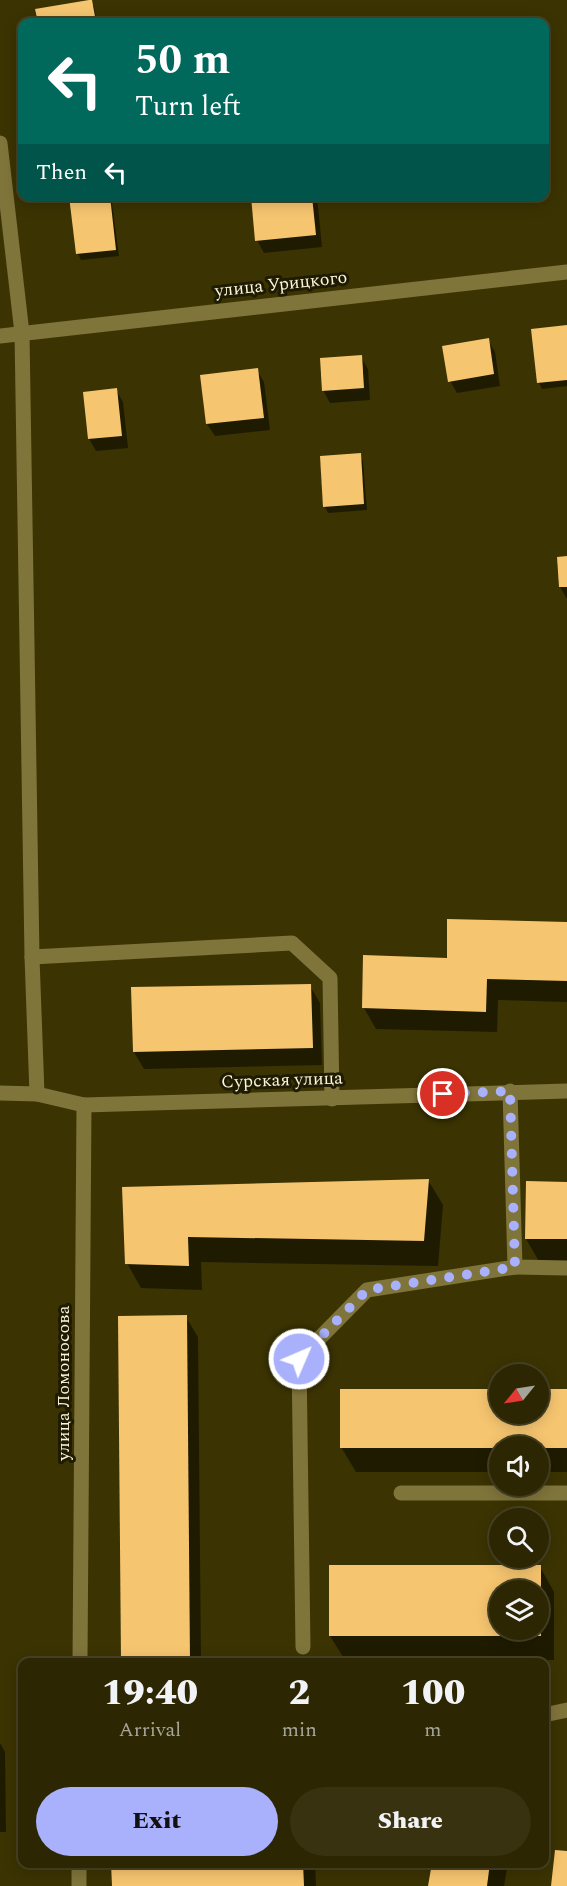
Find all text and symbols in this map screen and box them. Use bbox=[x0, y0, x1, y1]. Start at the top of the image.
text: 50 m bbox=[135, 29, 230, 92]
icon: left bbox=[36, 42, 114, 120]
text: Turn left bbox=[135, 86, 241, 128]
text: Then bbox=[36, 156, 87, 189]
icon: left bbox=[99, 156, 132, 189]
street label: улица Урицкого bbox=[212, 264, 349, 304]
street label: Сурская улица bbox=[221, 1064, 344, 1096]
pin bbox=[417, 1068, 468, 1119]
icon: arrive bbox=[426, 1077, 459, 1110]
street label: улица Ломоносова bbox=[50, 1305, 77, 1462]
position arrow bbox=[267, 1327, 331, 1391]
north arrow bbox=[489, 1364, 549, 1424]
map controls bbox=[489, 1364, 549, 1640]
button: sound bbox=[489, 1436, 549, 1496]
button: search bbox=[489, 1508, 549, 1568]
button: layers bbox=[489, 1580, 549, 1640]
text: 19:40 bbox=[102, 1666, 198, 1721]
text: 2 bbox=[289, 1666, 310, 1721]
text: 100 bbox=[401, 1666, 465, 1721]
text: Arrival bbox=[119, 1715, 181, 1745]
text: min bbox=[282, 1715, 317, 1745]
text: m bbox=[424, 1715, 442, 1745]
button: Exit bbox=[36, 1787, 278, 1856]
button: Share bbox=[290, 1787, 531, 1856]

